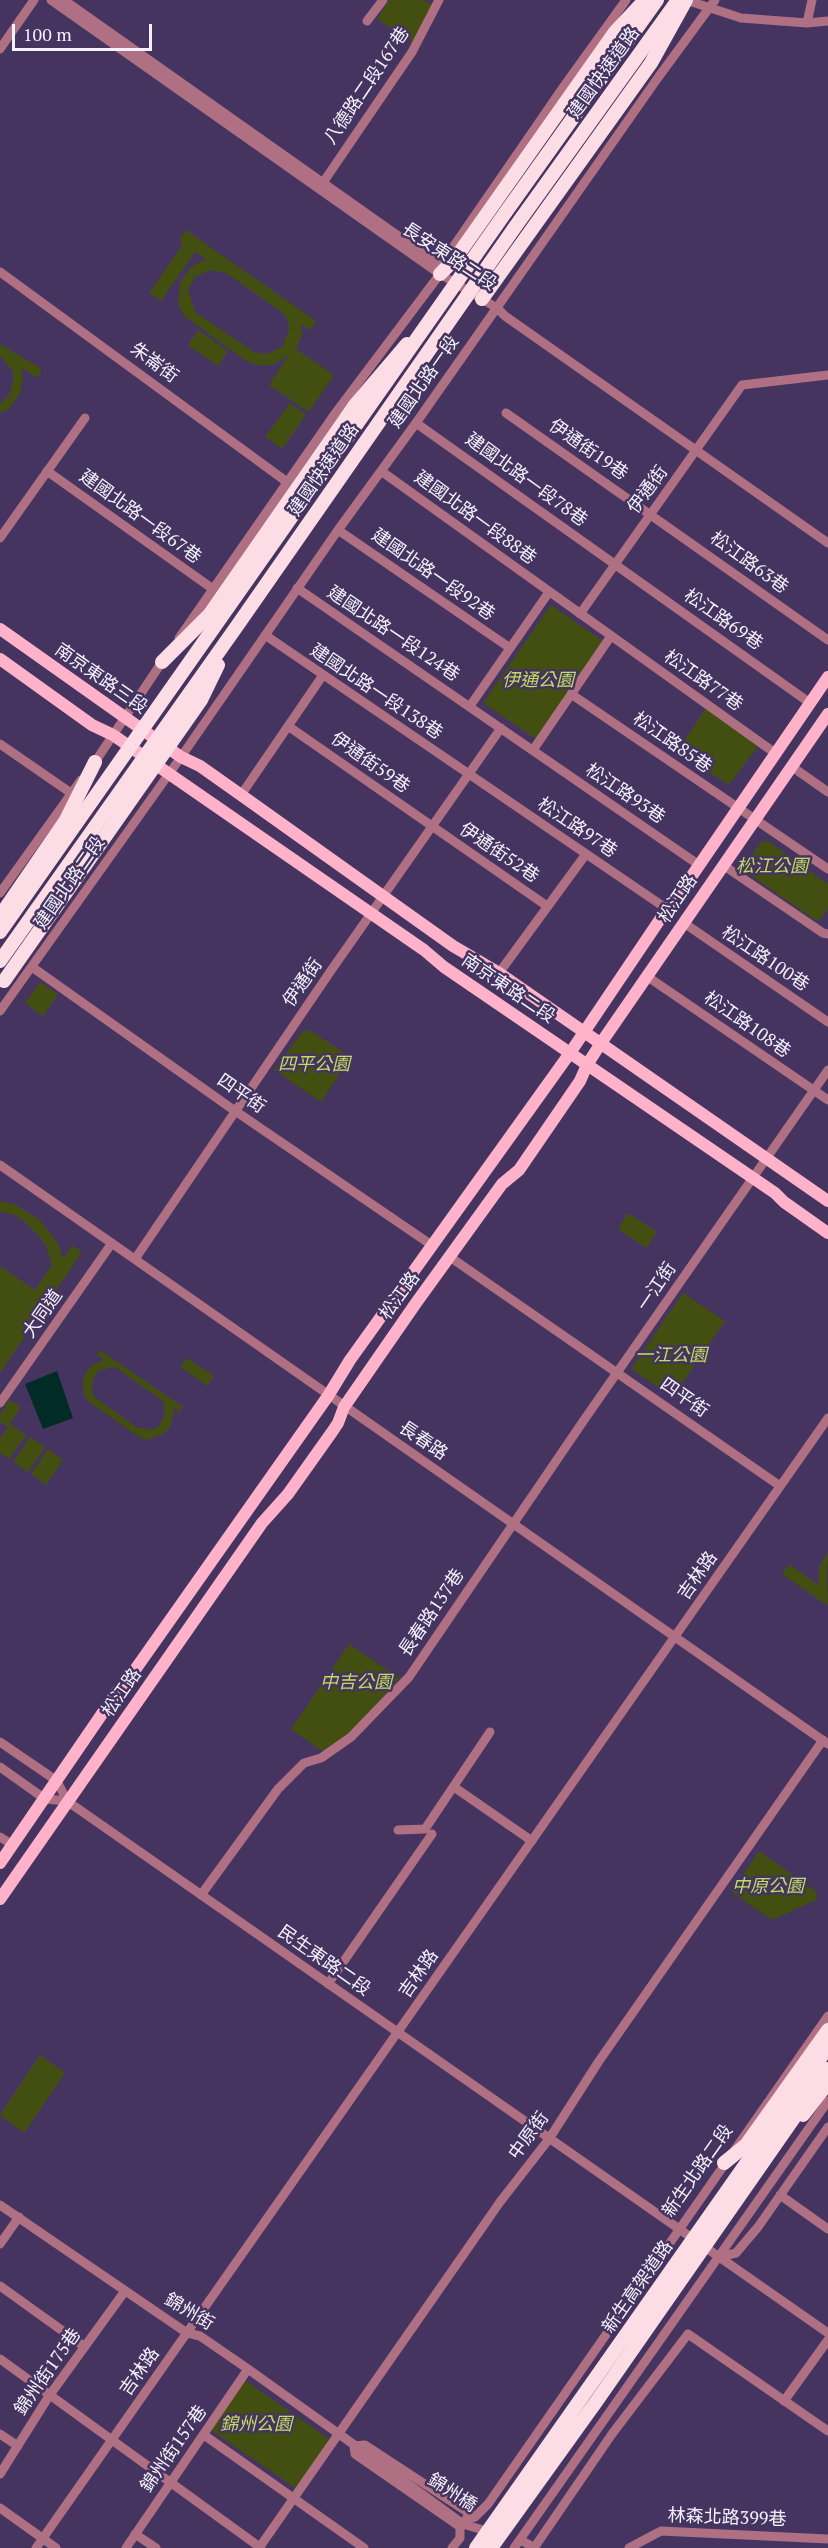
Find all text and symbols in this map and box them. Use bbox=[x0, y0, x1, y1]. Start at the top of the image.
scale bar bbox=[15, 12, 154, 50]
text: 100 m bbox=[23, 22, 72, 46]
street label: 八德路二段167巷 bbox=[320, 23, 414, 149]
street label: 建國快速道路 bbox=[564, 23, 644, 123]
street label: 長安東路二段 bbox=[398, 219, 500, 295]
street label: 建國北路一段 bbox=[384, 332, 464, 432]
street label: 朱崙街 bbox=[126, 338, 182, 388]
street label: 伊通街19巷 bbox=[544, 415, 632, 485]
street label: 建國快速道路 bbox=[284, 420, 364, 520]
street label: 建國北路一段78巷 bbox=[461, 429, 591, 531]
street label: 伊通街 bbox=[623, 462, 673, 518]
street label: 建國北路一段67巷 bbox=[75, 466, 205, 568]
street label: 建國北路一段88巷 bbox=[410, 467, 540, 569]
street label: 建國北路一段92巷 bbox=[367, 525, 499, 625]
street label: 松江路63巷 bbox=[706, 527, 792, 599]
street label: 建國北路一段124巷 bbox=[323, 582, 463, 686]
street label: 松江路69巷 bbox=[679, 585, 767, 655]
street label: 南京東路三段 bbox=[51, 639, 151, 719]
street label: 建國北路一段138巷 bbox=[306, 640, 446, 744]
street label: 松江路77巷 bbox=[659, 646, 747, 716]
park label: 伊通公園 bbox=[502, 670, 574, 692]
street label: 松江路85巷 bbox=[628, 708, 716, 778]
street label: 伊通街59巷 bbox=[326, 728, 414, 798]
street label: 松江路93巷 bbox=[581, 760, 669, 828]
street label: 松江路97巷 bbox=[533, 794, 621, 862]
street label: 伊通街52巷 bbox=[455, 819, 543, 887]
street label: 建國北路二段 bbox=[30, 833, 110, 933]
park label: 松江公園 bbox=[736, 856, 808, 878]
street label: 松江路 bbox=[654, 871, 702, 927]
street label: 松江路100巷 bbox=[717, 922, 813, 996]
street label: 南京東路二段 bbox=[457, 950, 559, 1028]
street label: 伊通街 bbox=[279, 955, 327, 1011]
street label: 松江路108巷 bbox=[700, 987, 794, 1063]
park label: 四平公園 bbox=[278, 1054, 350, 1076]
street label: 四平街 bbox=[213, 1070, 269, 1118]
street label: 一江街 bbox=[633, 1259, 681, 1315]
street label: 松江路 bbox=[375, 1268, 425, 1324]
street label: 大同道 bbox=[19, 1286, 67, 1342]
park label: 一江公園 bbox=[635, 1345, 707, 1367]
street label: 四平街 bbox=[656, 1374, 712, 1422]
street label: 長春路 bbox=[395, 1417, 451, 1465]
street label: 吉林路 bbox=[674, 1548, 722, 1604]
street label: 長春路137巷 bbox=[395, 1565, 469, 1661]
street label: 松江路 bbox=[98, 1665, 146, 1721]
park label: 中吉公園 bbox=[320, 1672, 392, 1694]
park label: 中原公園 bbox=[732, 1876, 804, 1898]
street label: 民生東路二段 bbox=[274, 1921, 374, 2001]
street label: 吉林路 bbox=[395, 1946, 443, 2002]
street label: 中原街 bbox=[504, 2108, 554, 2164]
street label: 新生北路二段 bbox=[658, 2121, 738, 2221]
street label: 新生高架道路 bbox=[598, 2237, 678, 2337]
street label: 錦州街 bbox=[160, 2289, 218, 2335]
street label: 錦州街175巷 bbox=[10, 2325, 86, 2419]
street label: 吉林路 bbox=[116, 2344, 164, 2400]
street label: 錦州街157巷 bbox=[136, 2402, 212, 2496]
park label: 錦州公園 bbox=[220, 2414, 292, 2436]
street label: 錦州橋 bbox=[423, 2469, 481, 2517]
street label: 林森北路399巷 bbox=[667, 2505, 787, 2531]

